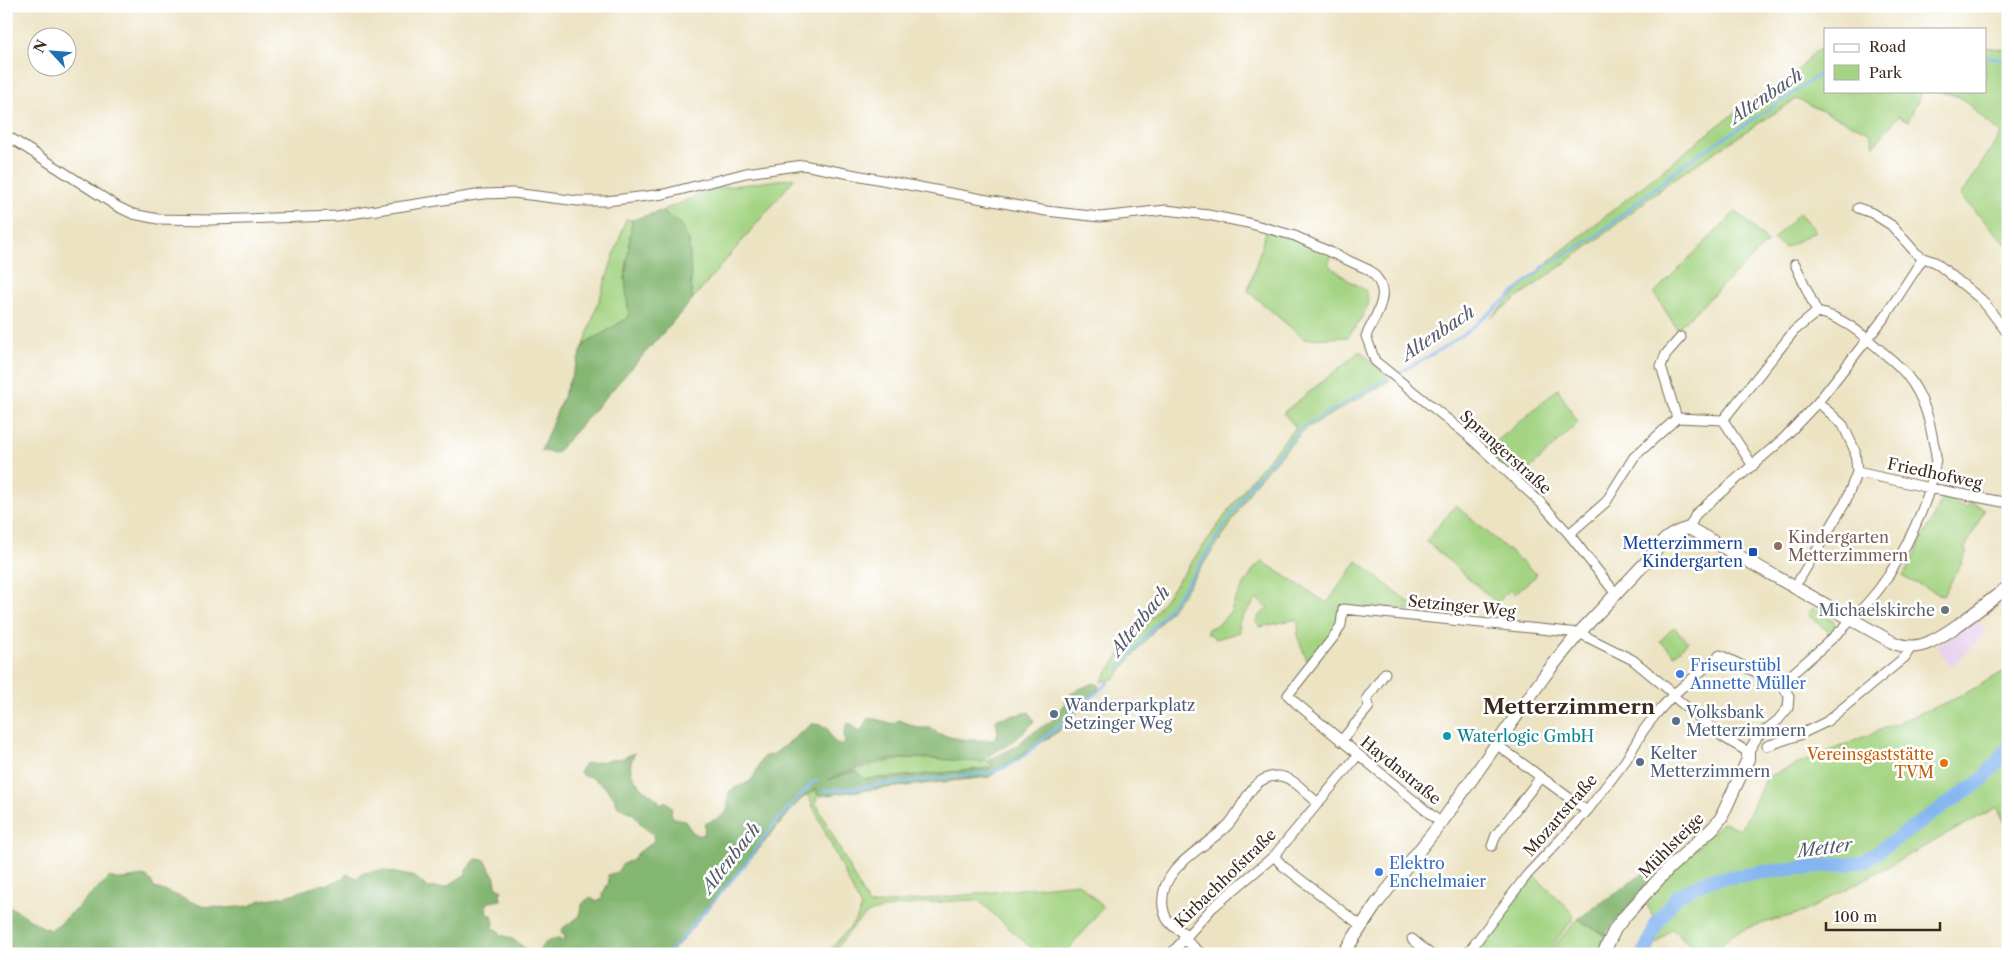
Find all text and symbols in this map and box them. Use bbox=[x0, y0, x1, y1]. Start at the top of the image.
north arrow bbox=[28, 28, 78, 78]
legend bbox=[1824, 28, 1986, 92]
text: N bbox=[30, 37, 51, 56]
text: Road bbox=[1869, 37, 1906, 56]
text: Park bbox=[1869, 63, 1903, 82]
water label: Altenbach bbox=[1723, 64, 1807, 130]
water label: Altenbach bbox=[1395, 301, 1479, 367]
street label: Sprangerstraße bbox=[1456, 406, 1556, 498]
street label: Friedhofweg bbox=[1886, 453, 1985, 493]
place label: Kindergarten Metterzimmern bbox=[1788, 527, 1908, 565]
place label: Metterzimmern Kindergarten bbox=[1623, 533, 1743, 571]
marker: Kindergarten Metterzimmern bbox=[1772, 540, 1784, 552]
marker: Metterzimmern Kindergarten bbox=[1747, 546, 1759, 558]
water label: Altenbach bbox=[1103, 582, 1175, 663]
street label: Setzinger Weg bbox=[1407, 590, 1517, 622]
place label: Michaelskirche bbox=[1818, 600, 1935, 620]
marker: Michaelskirche bbox=[1939, 604, 1951, 616]
place label: Friseurstübl Annette Müller bbox=[1689, 655, 1806, 693]
marker: Friseurstübl Annette Müller bbox=[1674, 668, 1686, 680]
district label: Metterzimmern bbox=[1483, 694, 1656, 719]
place label: Wanderparkplatz Setzinger Weg bbox=[1063, 695, 1195, 733]
place label: Volksbank Metterzimmern bbox=[1685, 702, 1806, 740]
marker: Wanderparkplatz Setzinger Weg bbox=[1048, 708, 1060, 720]
marker: Volksbank Metterzimmern bbox=[1670, 715, 1682, 727]
place label: Waterlogic GmbH bbox=[1456, 726, 1594, 746]
marker: Waterlogic GmbH bbox=[1441, 730, 1453, 742]
street label: Haydnstraße bbox=[1357, 732, 1445, 808]
place label: Kelter Metterzimmern bbox=[1650, 743, 1770, 781]
place label: Vereinsgaststätte TVM bbox=[1806, 744, 1934, 782]
marker: Kelter Metterzimmern bbox=[1634, 756, 1646, 768]
marker: Vereinsgaststätte TVM bbox=[1938, 757, 1950, 769]
street label: Mozartstraße bbox=[1519, 770, 1601, 860]
street label: Mühlsteige bbox=[1634, 808, 1708, 882]
water label: Altenbach bbox=[695, 818, 765, 900]
street label: Kirbachhofstraße bbox=[1170, 824, 1280, 932]
water label: Metter bbox=[1794, 834, 1855, 863]
place label: Elektro Enchelmaier bbox=[1389, 853, 1486, 891]
marker: Elektro Enchelmaier bbox=[1373, 866, 1385, 878]
scale bar bbox=[1826, 900, 1940, 932]
text: 100 m bbox=[1834, 907, 1877, 926]

